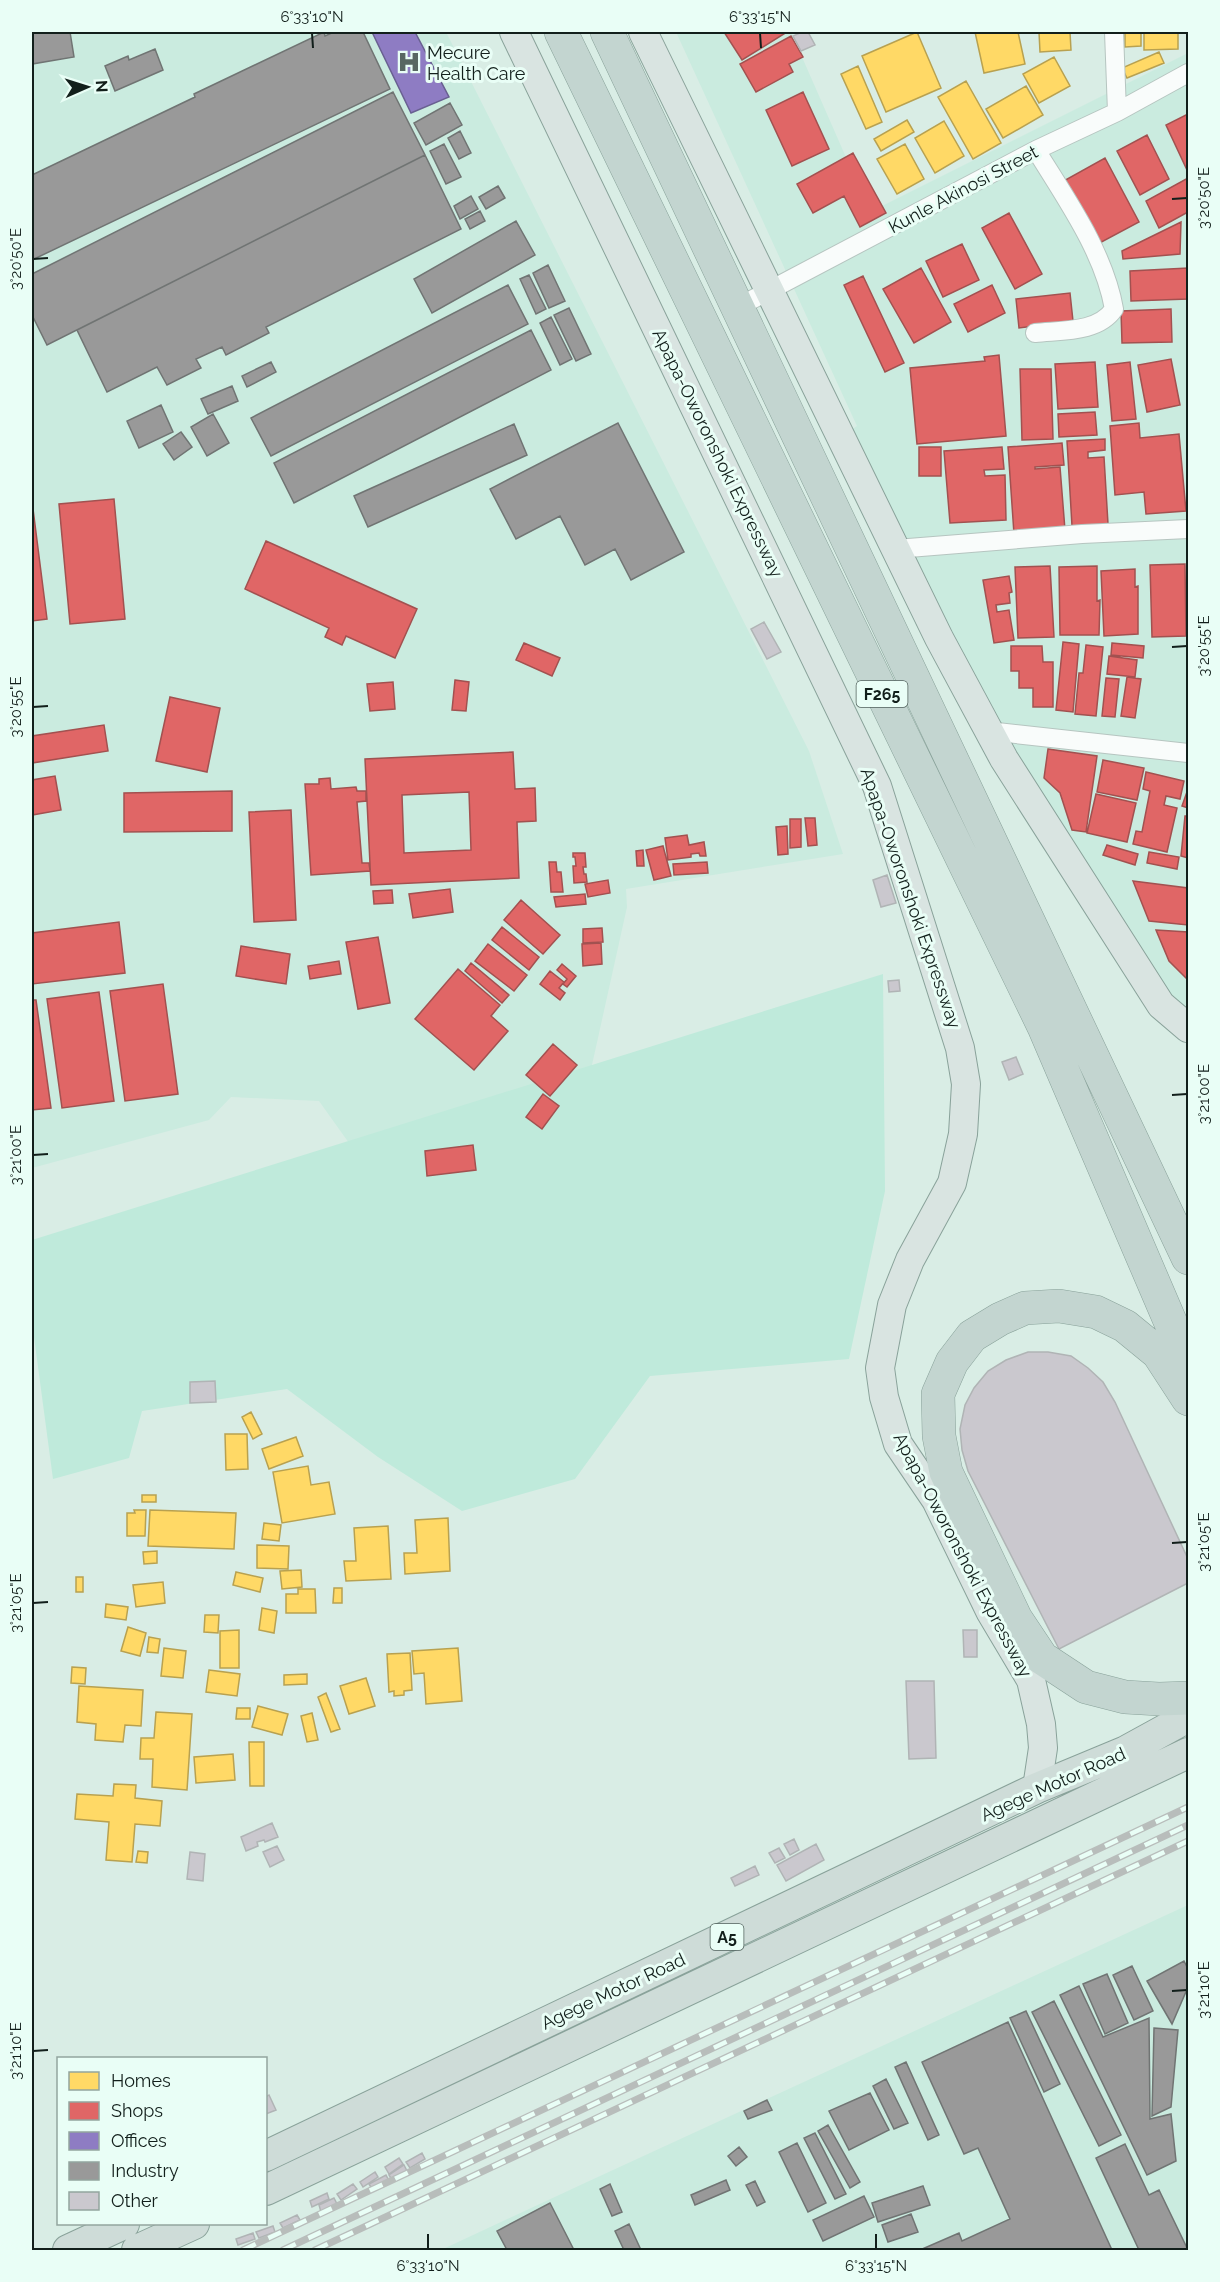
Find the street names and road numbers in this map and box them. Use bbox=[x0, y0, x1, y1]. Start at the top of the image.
street label: Kunle Akinosi Street bbox=[885, 141, 1041, 237]
street label: Apapa-Oworonshoki Expressway bbox=[649, 325, 788, 581]
road number: F265 bbox=[856, 681, 908, 707]
street label: Apapa-Oworonshoki Expressway bbox=[856, 765, 966, 1031]
street label: Apapa-Oworonshoki Expressway bbox=[889, 1429, 1037, 1681]
street label: Agege Motor Road bbox=[977, 1743, 1129, 1825]
road number: A5 bbox=[710, 1924, 744, 1950]
street label: Agege Motor Road bbox=[538, 1948, 688, 2034]

